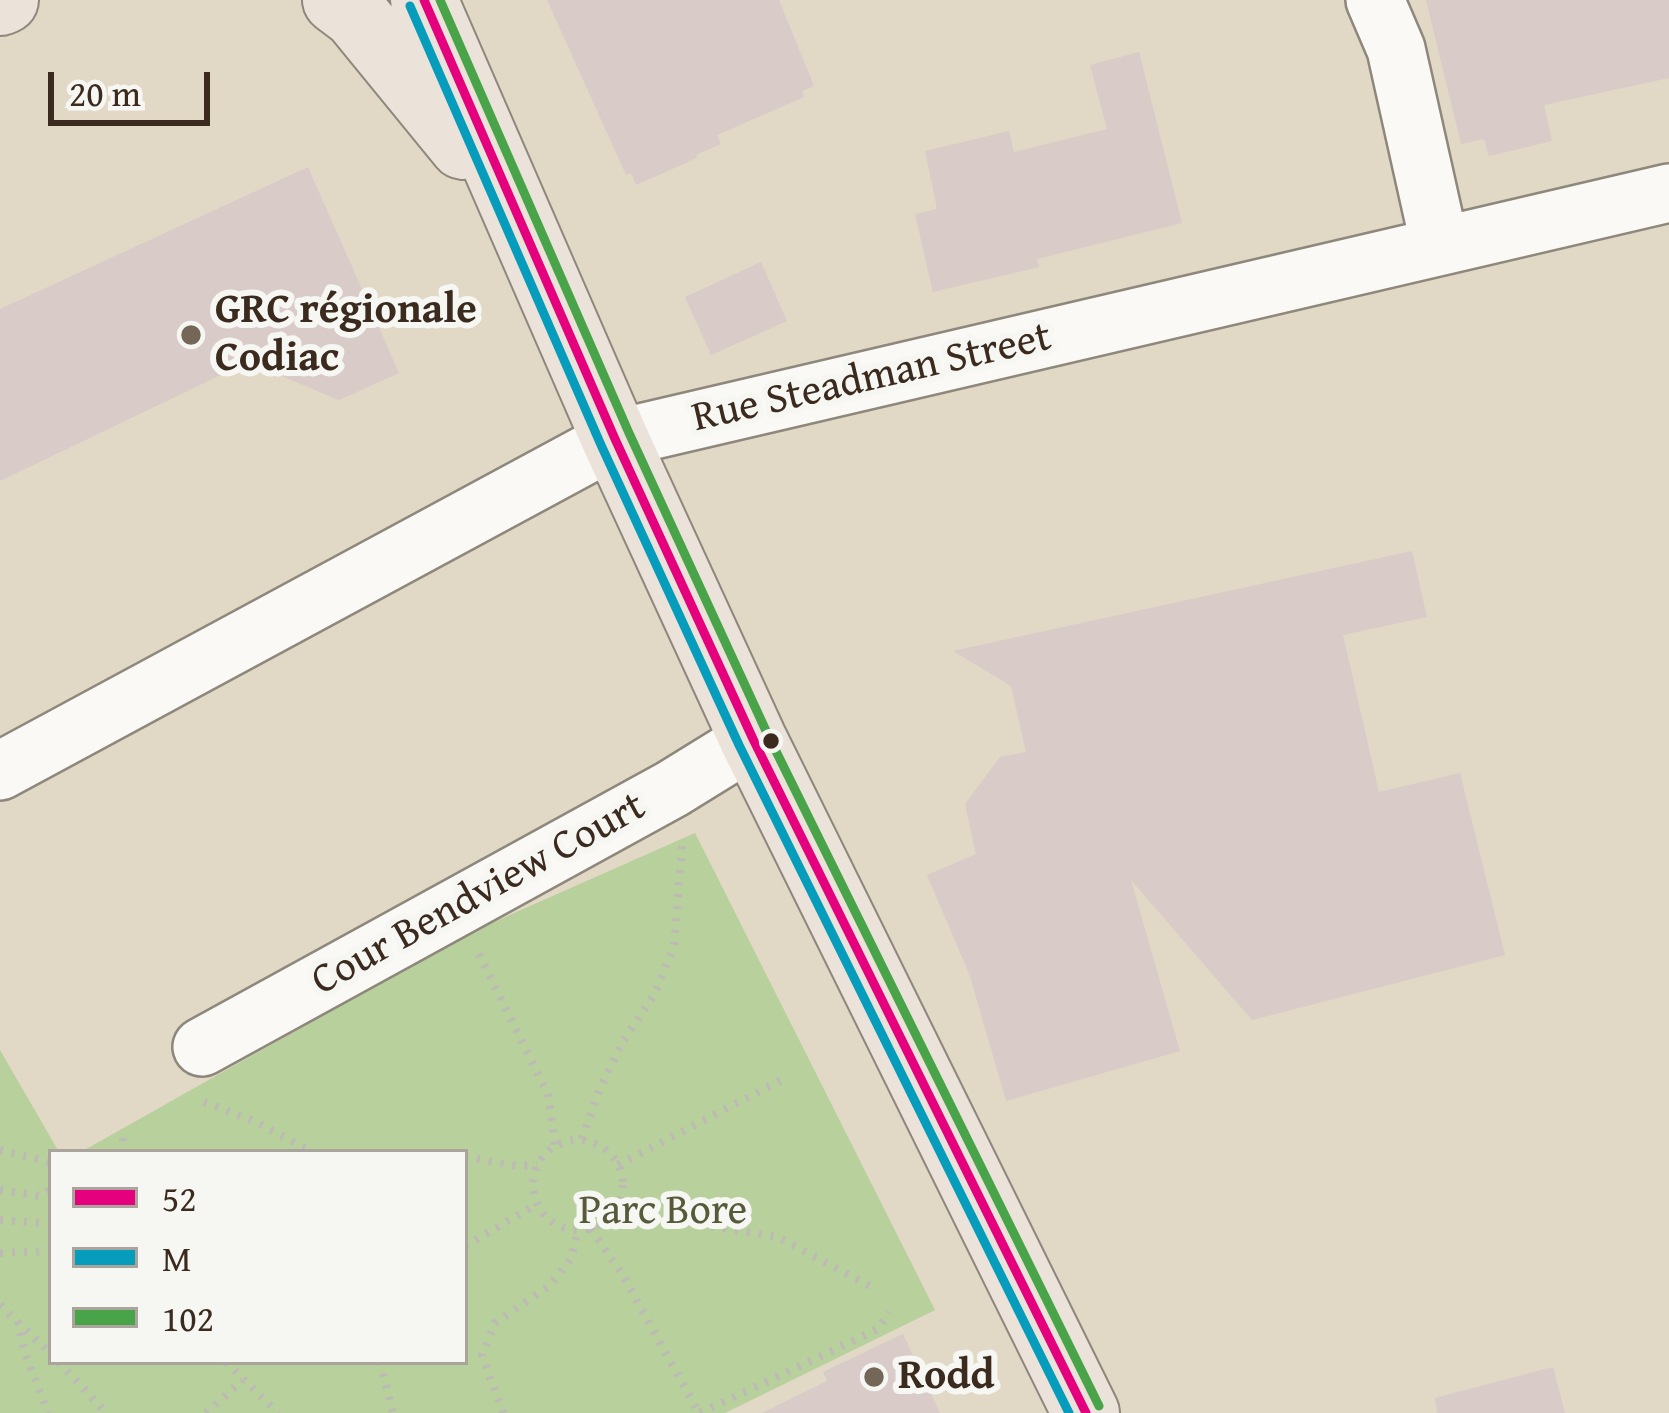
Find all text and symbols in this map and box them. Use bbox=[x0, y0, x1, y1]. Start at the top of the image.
scale bar bbox=[54, 48, 216, 122]
text: 20 m bbox=[69, 66, 141, 119]
place label: GRC régionale Codiac bbox=[215, 286, 477, 385]
street label: Rue Steadman Street bbox=[688, 313, 1056, 445]
marker: GRC régionale Codiac bbox=[178, 322, 204, 348]
unlabelled marker bbox=[760, 730, 782, 752]
street label: Cour Bendview Court bbox=[303, 782, 655, 1008]
legend bbox=[48, 1149, 468, 1365]
text: 52 bbox=[162, 1171, 197, 1224]
park label: Parc Bore bbox=[579, 1187, 747, 1237]
text: M bbox=[162, 1231, 192, 1284]
text: 102 bbox=[162, 1291, 214, 1344]
place label: Rodd bbox=[898, 1352, 995, 1402]
marker: Rodd bbox=[861, 1364, 887, 1390]

